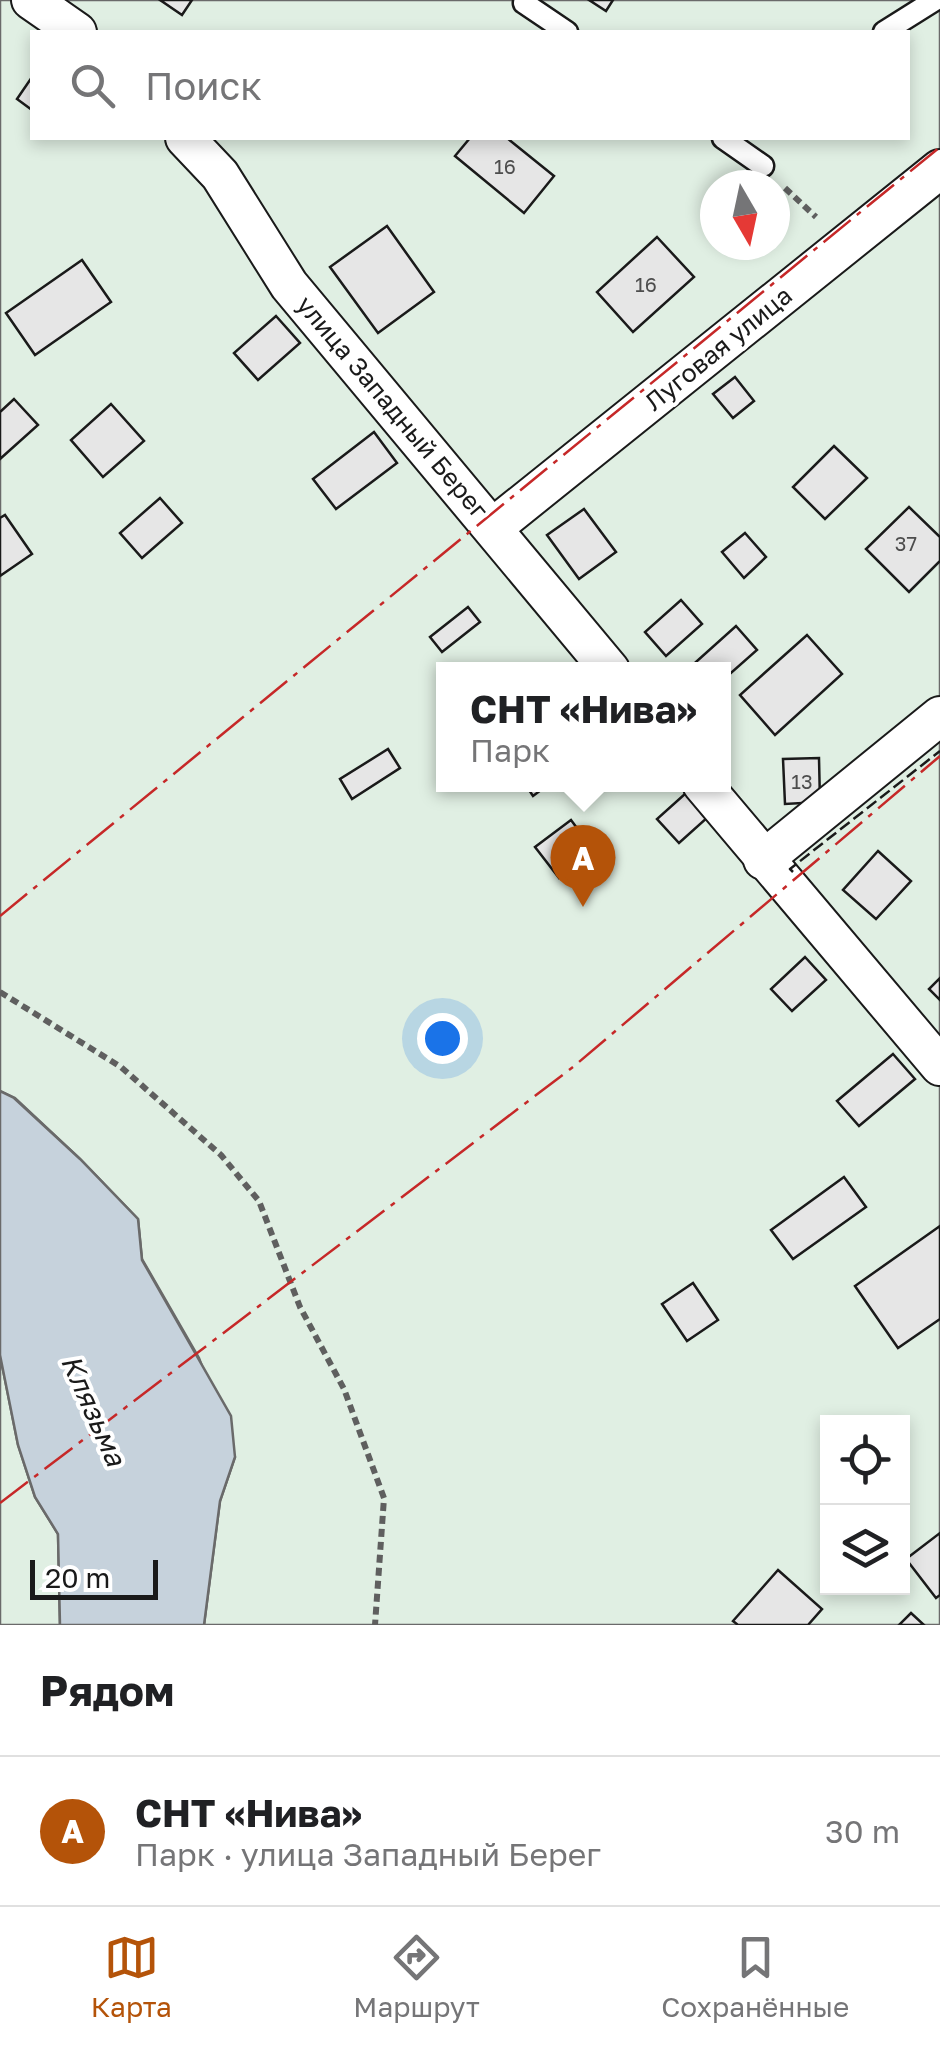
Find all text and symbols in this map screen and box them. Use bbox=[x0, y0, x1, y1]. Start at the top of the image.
search box bbox=[30, 30, 910, 140]
icon: search bbox=[65, 58, 120, 113]
text: Поиск bbox=[145, 63, 262, 108]
house number: 16 bbox=[494, 154, 516, 178]
north arrow bbox=[700, 170, 790, 260]
house number: 16 bbox=[635, 272, 657, 296]
street label: Луговая улица bbox=[638, 279, 798, 417]
street label: улица Западный Берег bbox=[291, 289, 495, 525]
house number: 37 bbox=[895, 531, 917, 555]
popup bbox=[436, 662, 731, 792]
text: СНТ «Нива» bbox=[470, 686, 697, 731]
text: Парк bbox=[470, 731, 550, 769]
house number: 13 bbox=[791, 769, 813, 793]
pin: A bbox=[550, 824, 616, 907]
your location bbox=[417, 1013, 468, 1064]
water label: Клязьма bbox=[55, 1349, 134, 1472]
map controls bbox=[820, 1415, 910, 1595]
button: locate bbox=[820, 1415, 910, 1505]
button: layers bbox=[820, 1505, 910, 1595]
scale bar bbox=[30, 1555, 158, 1600]
text: 20 m bbox=[45, 1561, 110, 1594]
text: Рядом bbox=[40, 1665, 174, 1715]
text: СНТ «Нива» bbox=[135, 1790, 362, 1835]
text: A bbox=[61, 1812, 84, 1850]
text: 30 m bbox=[825, 1812, 900, 1850]
text: Парк · улица Западный Берег bbox=[135, 1835, 601, 1873]
tab: Карта bbox=[91, 1930, 172, 2023]
tab: Маршрут bbox=[353, 1930, 480, 2023]
tab: Сохранённые bbox=[661, 1930, 849, 2023]

